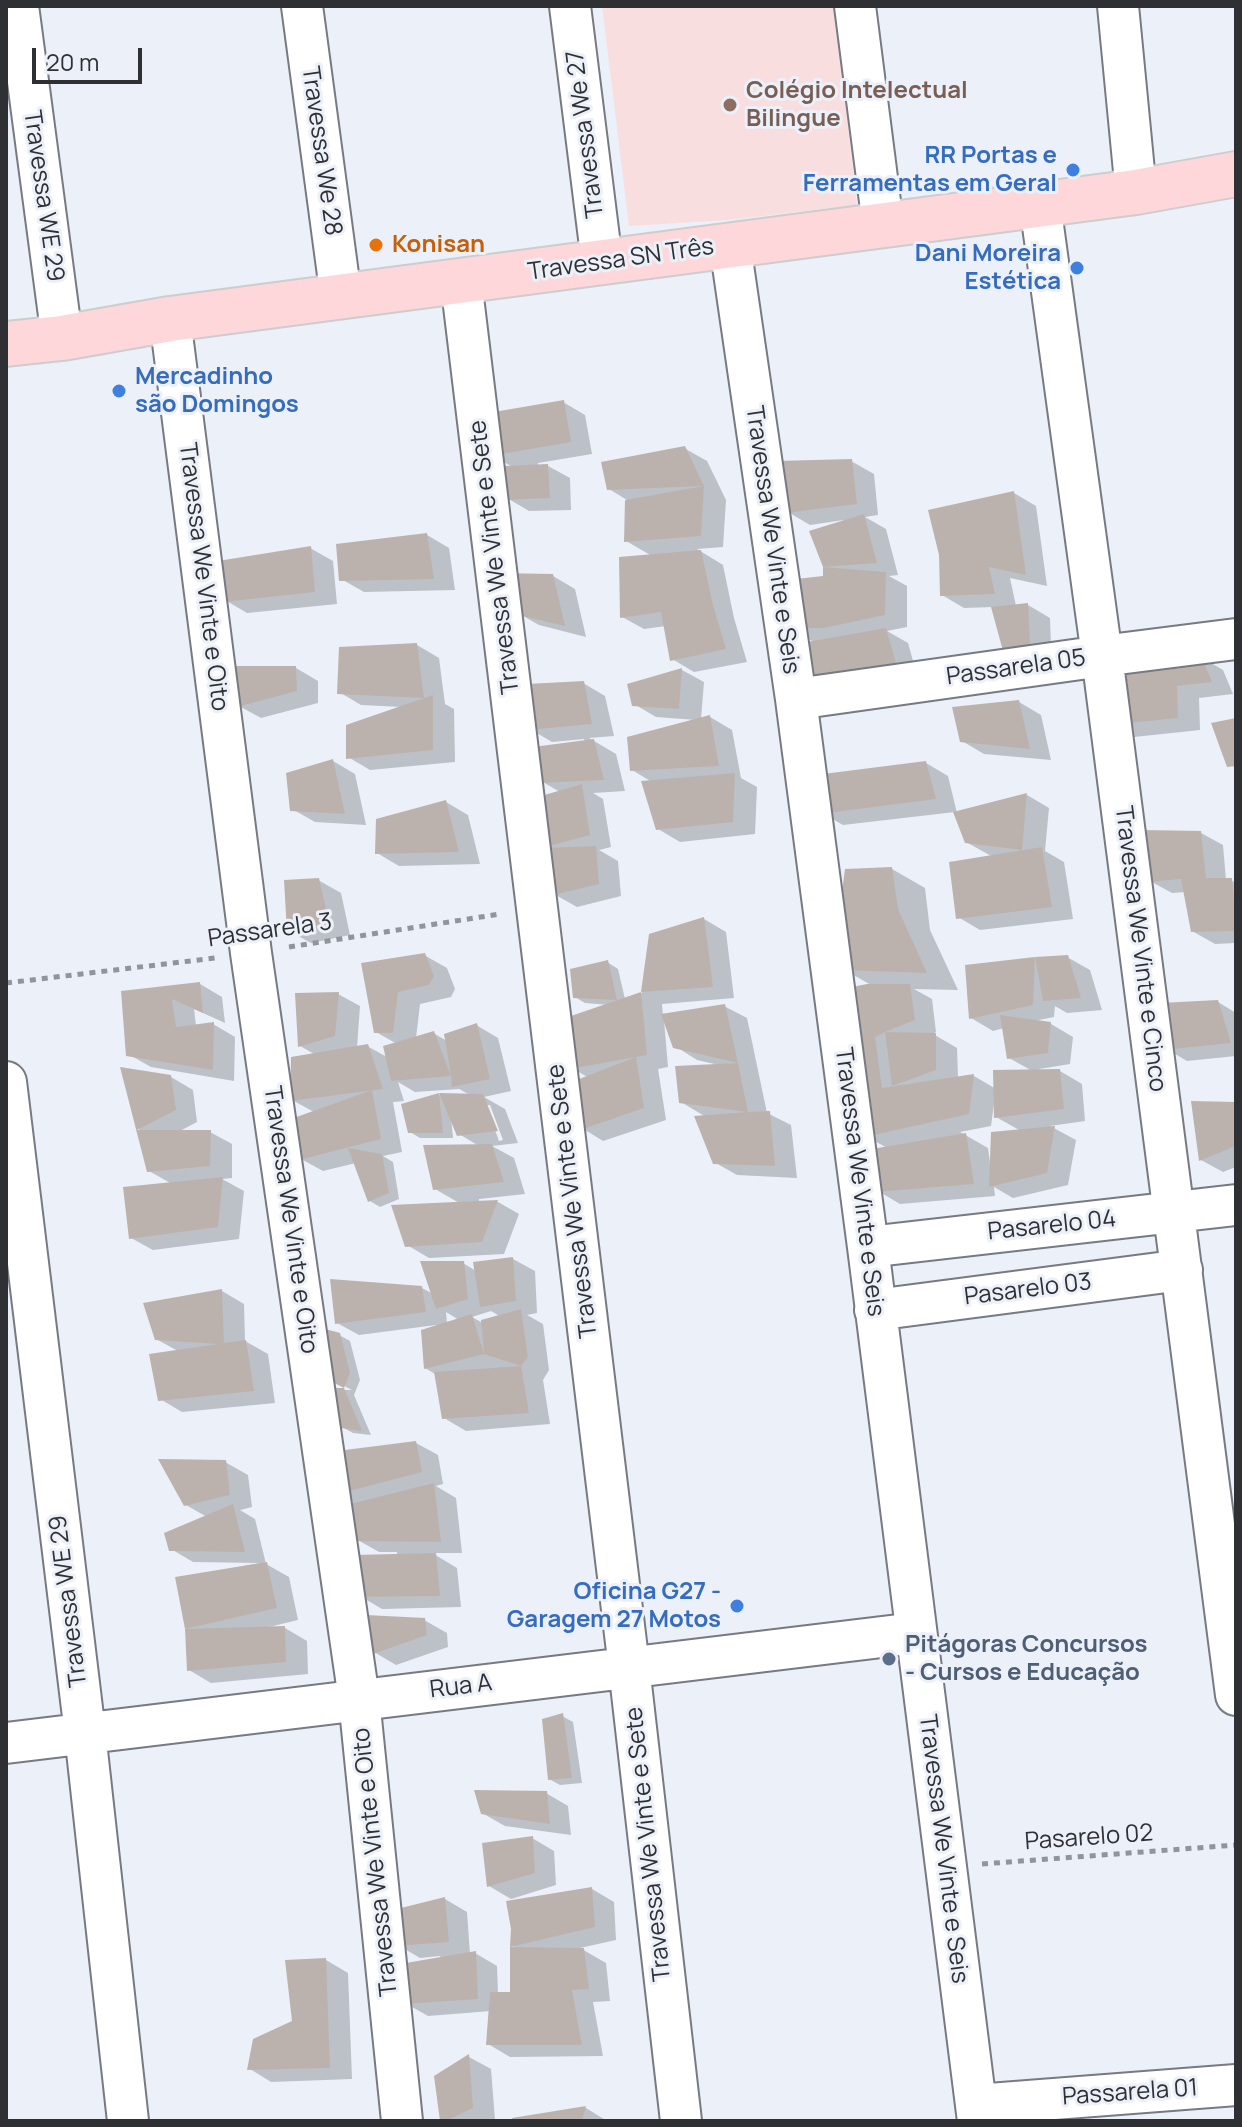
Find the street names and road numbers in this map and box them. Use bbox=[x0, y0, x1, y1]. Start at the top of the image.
street label: Travessa We 27 bbox=[561, 48, 611, 220]
street label: Travessa We 28 bbox=[295, 64, 347, 238]
street label: Travessa WE 29 bbox=[17, 108, 69, 284]
street label: Travessa SN Três bbox=[526, 233, 716, 287]
street label: Travessa We Vinte e Seis bbox=[739, 404, 805, 676]
street label: Travessa We Vinte e Sete bbox=[464, 418, 526, 696]
street label: Travessa We Vinte e Oito bbox=[172, 441, 234, 713]
street label: Passarela 05 bbox=[944, 644, 1088, 692]
street label: Travessa We Vinte e Cinco bbox=[1108, 804, 1172, 1094]
street label: Passarela 3 bbox=[206, 908, 334, 954]
street label: Travessa We Vinte e Seis bbox=[828, 1046, 890, 1318]
street label: Travessa We Vinte e Sete bbox=[542, 1062, 604, 1340]
street label: Travessa We Vinte e Oito bbox=[257, 1084, 323, 1356]
street label: Pasarelo 04 bbox=[986, 1205, 1118, 1247]
street label: Pasarelo 03 bbox=[963, 1268, 1093, 1312]
street label: Travessa WE 29 bbox=[44, 1514, 94, 1688]
street label: Rua A bbox=[428, 1669, 494, 1705]
street label: Travessa We Vinte e Sete bbox=[620, 1705, 678, 1983]
street label: Travessa We Vinte e Seis bbox=[912, 1713, 974, 1985]
street label: Travessa We Vinte e Oito bbox=[348, 1726, 404, 1998]
street label: Pasarelo 02 bbox=[1024, 1819, 1154, 1857]
street label: Passarela 01 bbox=[1061, 2074, 1199, 2112]

